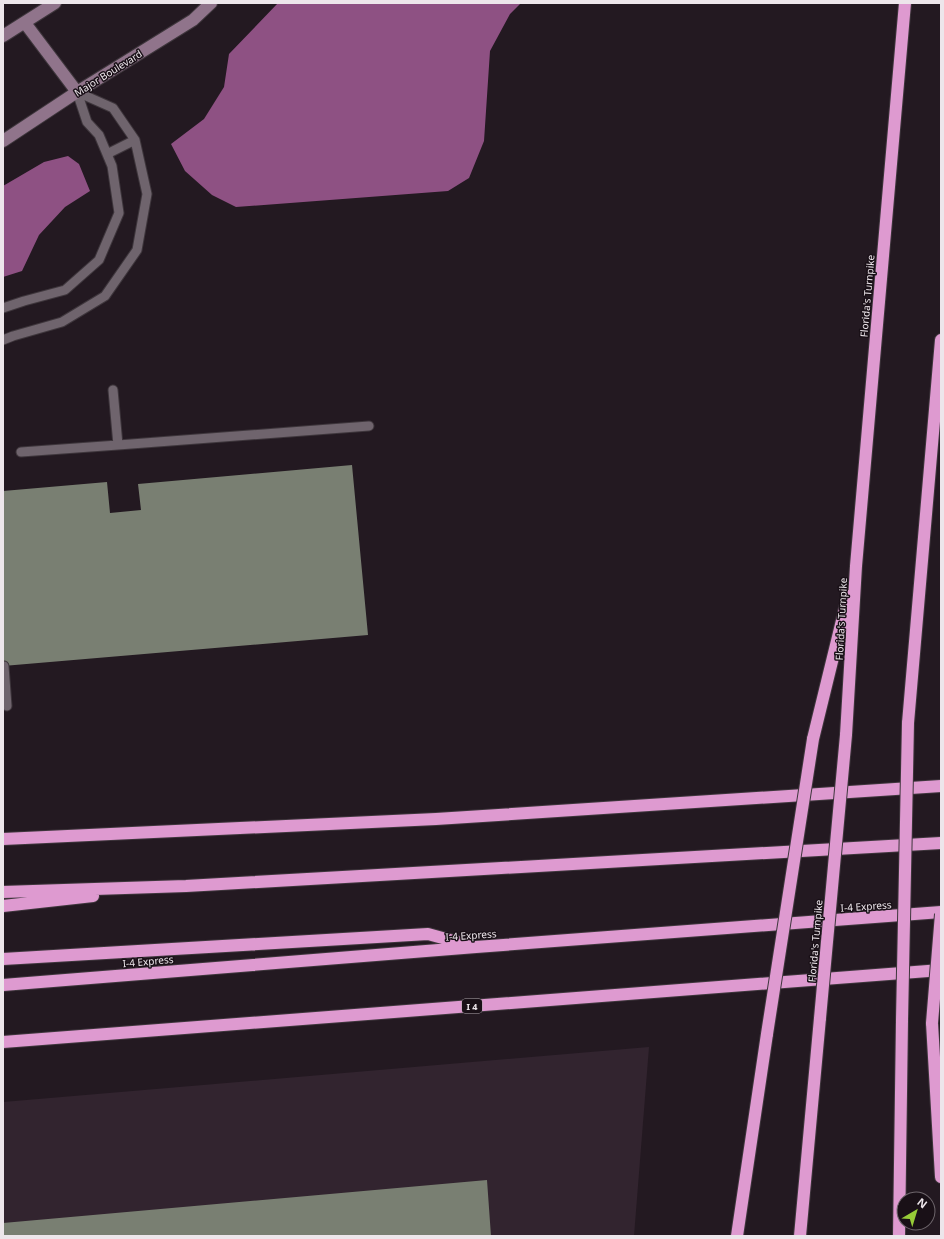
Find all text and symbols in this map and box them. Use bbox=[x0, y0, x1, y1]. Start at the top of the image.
street label: Major Boulevard bbox=[71, 47, 145, 99]
street label: Florida's Turnpike bbox=[856, 254, 878, 338]
street label: Florida's Turnpike bbox=[832, 577, 850, 661]
street label: I-4 Express bbox=[840, 897, 892, 915]
street label: Florida's Turnpike bbox=[804, 899, 826, 983]
street label: I-4 Express bbox=[445, 926, 497, 944]
street label: I-4 Express bbox=[122, 952, 174, 970]
road number: I 4 bbox=[462, 999, 482, 1013]
north arrow bbox=[896, 1191, 936, 1231]
text: N bbox=[914, 1194, 931, 1211]

